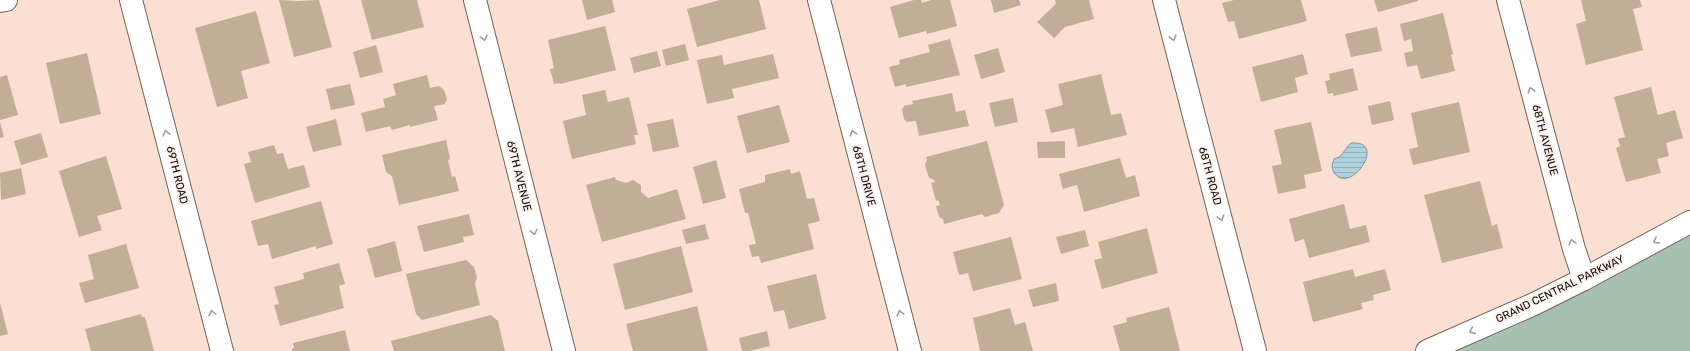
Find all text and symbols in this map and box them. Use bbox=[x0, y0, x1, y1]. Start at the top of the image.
one-way arrow bbox=[479, 34, 488, 41]
one-way arrow bbox=[1169, 35, 1177, 41]
one-way arrow bbox=[1528, 86, 1536, 93]
street label: 68TH AVENUE bbox=[1529, 103, 1561, 177]
one-way arrow bbox=[162, 130, 170, 136]
one-way arrow bbox=[849, 130, 858, 137]
street label: 69TH AVENUE bbox=[504, 139, 534, 213]
street label: 68TH DRIVE bbox=[850, 144, 878, 208]
street label: 69TH ROAD bbox=[163, 145, 191, 205]
street label: 68TH ROAD bbox=[1196, 145, 1224, 207]
one-way arrow bbox=[1216, 214, 1224, 221]
one-way arrow bbox=[529, 228, 537, 235]
one-way arrow bbox=[1652, 236, 1660, 244]
one-way arrow bbox=[1568, 239, 1577, 246]
street label: GRAND CENTRAL PARKWAY bbox=[1494, 252, 1626, 326]
one-way arrow bbox=[208, 310, 217, 317]
one-way arrow bbox=[896, 310, 905, 317]
one-way arrow bbox=[1469, 326, 1477, 334]

